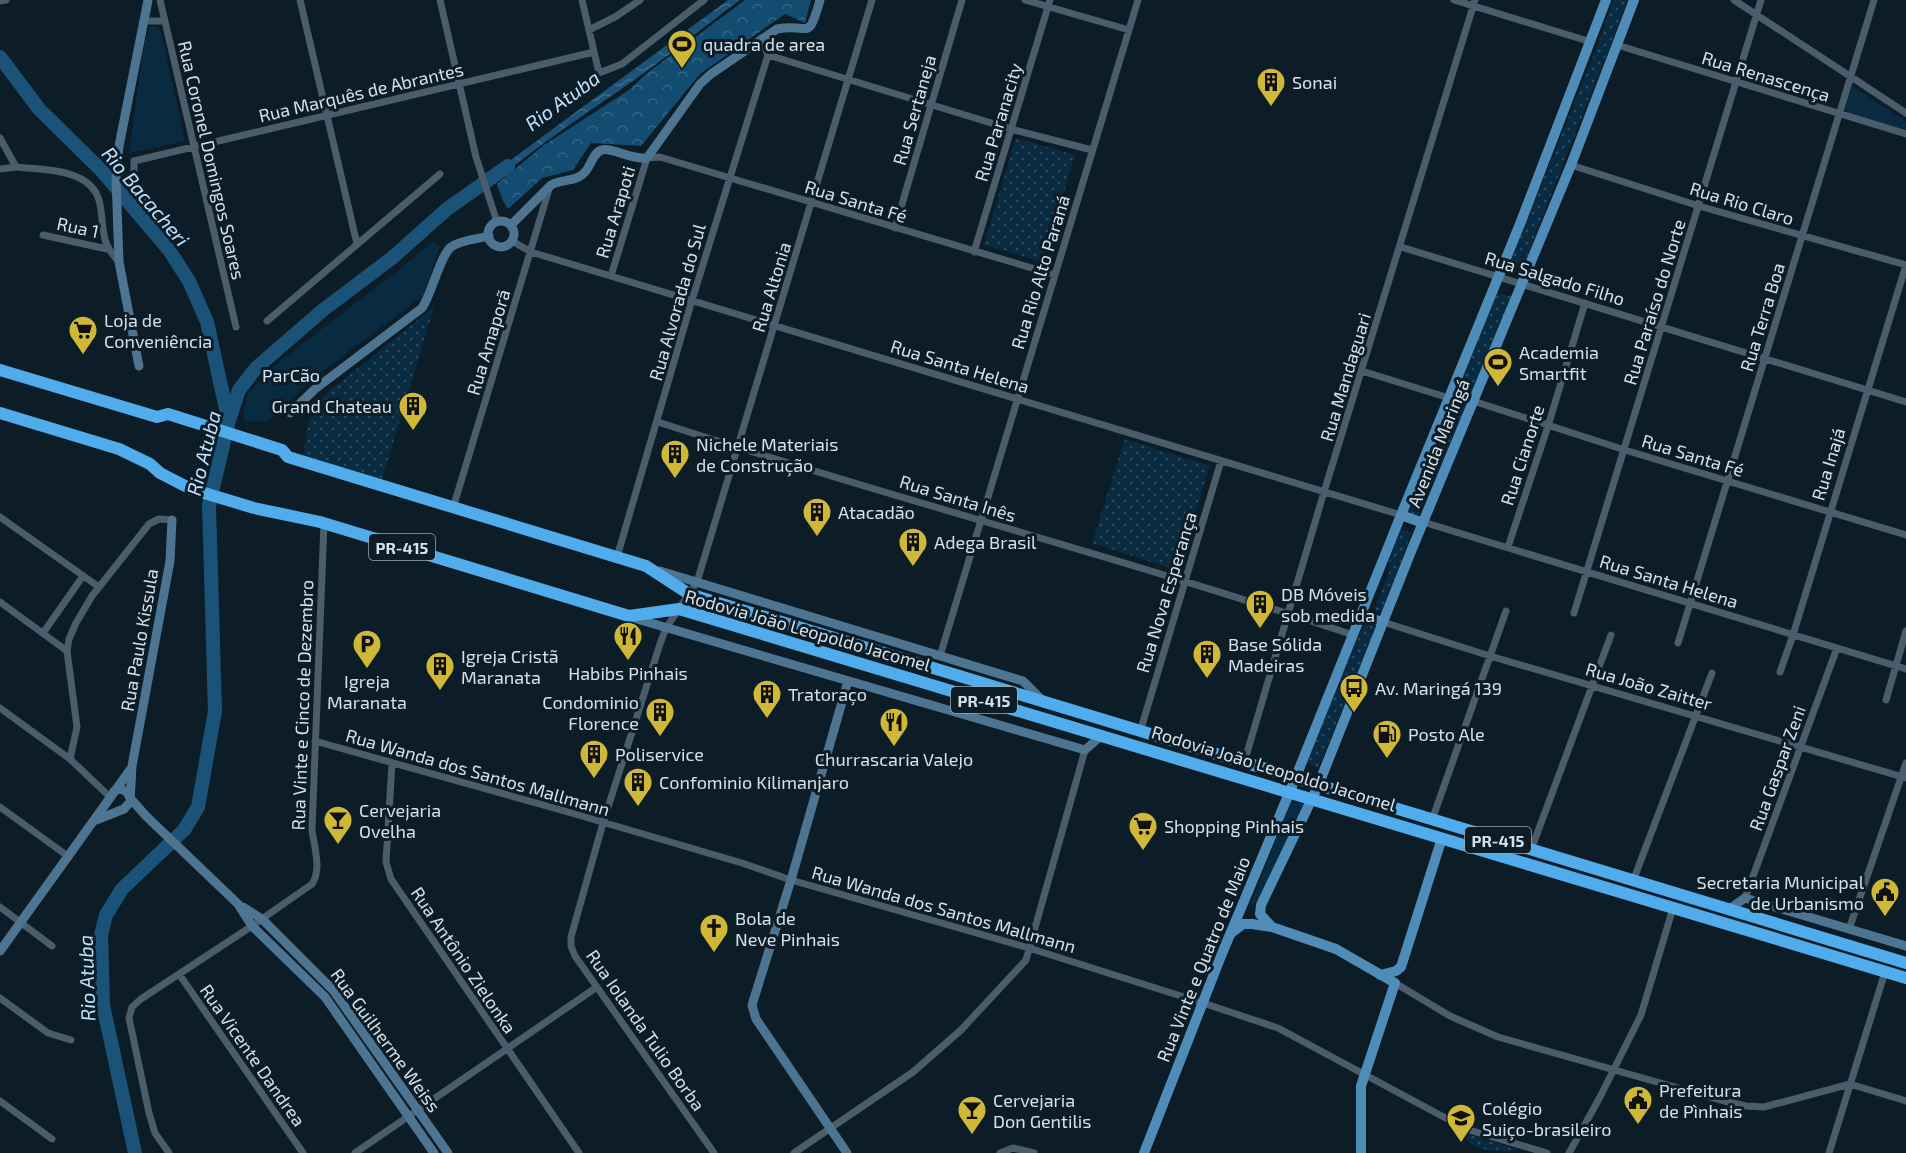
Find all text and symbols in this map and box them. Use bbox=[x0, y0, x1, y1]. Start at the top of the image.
sports icon: quadra de area bbox=[666, 28, 698, 70]
place label: quadra de area bbox=[703, 33, 825, 55]
street label: Rua Coronel Domingos Soares bbox=[174, 39, 250, 281]
street label: Rua Renascença bbox=[1699, 46, 1833, 107]
street label: Rua Sertaneja bbox=[888, 52, 940, 168]
street label: Rua Marquês de Abrantes bbox=[256, 58, 466, 126]
street label: Rua Paranacity bbox=[970, 60, 1027, 184]
water label: Rio Atuba bbox=[520, 65, 604, 135]
building icon: Sonai bbox=[1255, 66, 1287, 108]
place label: Sonai bbox=[1292, 71, 1337, 93]
water label: Rio Bacacheri bbox=[97, 141, 195, 251]
street label: Rua Arapoti bbox=[591, 163, 639, 261]
street label: Rua Santa Fé bbox=[802, 175, 910, 227]
street label: Rua Rio Claro bbox=[1687, 177, 1797, 229]
street label: Rua Rio Alto Paraná bbox=[1006, 192, 1074, 352]
street label: Rua 1 bbox=[55, 212, 101, 242]
street label: Rua Paraíso do Norte bbox=[1618, 217, 1690, 387]
street label: Rua Alvorada do Sul bbox=[644, 220, 710, 383]
street label: Rua Altonia bbox=[747, 239, 795, 335]
street label: Rua Salgado Filho bbox=[1482, 246, 1628, 310]
street label: Rua Terra Boa bbox=[1735, 260, 1789, 374]
street label: Rua Amaporã bbox=[461, 286, 515, 398]
place label: Loja de Conveniência bbox=[104, 309, 212, 352]
street label: Rua Mandaguari bbox=[1315, 310, 1375, 444]
supermarket icon: Loja de Conveniência bbox=[67, 314, 99, 356]
street label: Rua Santa Helena bbox=[888, 335, 1032, 397]
place label: Academia Smartfit bbox=[1519, 341, 1599, 384]
sports icon: Academia Smartfit bbox=[1482, 346, 1514, 388]
park label: ParCão bbox=[262, 364, 320, 386]
street label: Avenida Maringá bbox=[1402, 375, 1474, 511]
building icon: Grand Chateau bbox=[397, 390, 429, 432]
place label: Grand Chateau bbox=[272, 395, 392, 417]
street label: Rua Cianorte bbox=[1495, 402, 1549, 508]
water label: Rio Atuba bbox=[181, 408, 225, 498]
street label: Rua Inajá bbox=[1807, 425, 1849, 503]
street label: Rua Santa Fé bbox=[1639, 429, 1747, 481]
place label: Nichele Materiais de Construção bbox=[696, 433, 838, 477]
building icon: Nichele Materiais de Construção bbox=[659, 438, 691, 480]
street label: Rua Santa Inês bbox=[897, 470, 1019, 526]
building icon: Atacadão bbox=[801, 496, 833, 538]
place label: Atacadão bbox=[838, 501, 915, 523]
street label: Rua Nova Esperança bbox=[1131, 509, 1202, 675]
building icon: Adega Brasil bbox=[897, 526, 929, 568]
place label: Adega Brasil bbox=[934, 531, 1037, 553]
road number: PR-415 bbox=[369, 534, 435, 560]
street label: Rua Santa Helena bbox=[1597, 550, 1741, 612]
street label: Rua Paulo Kissula bbox=[116, 567, 162, 713]
street label: Rua Vinte e Cinco de Dezembro bbox=[287, 579, 317, 831]
place label: DB Móveis sob medida bbox=[1281, 583, 1375, 626]
street label: Rodovia João Leopoldo Jacomel bbox=[683, 584, 934, 676]
building icon: DB Móveis sob medida bbox=[1244, 588, 1276, 630]
restaurant icon: Habibs Pinhais bbox=[612, 620, 644, 662]
parking icon: Igreja Maranata bbox=[351, 628, 383, 670]
place label: Base Sólida Madeiras bbox=[1228, 633, 1322, 676]
building icon: Base Sólida Madeiras bbox=[1191, 638, 1223, 680]
place label: Igreja Cristã Maranata bbox=[461, 645, 559, 688]
building icon: Igreja Cristã Maranata bbox=[424, 650, 456, 692]
street label: Rua João Zaitter bbox=[1583, 657, 1715, 715]
place label: Habibs Pinhais bbox=[568, 662, 688, 684]
place label: Igreja Maranata bbox=[327, 670, 407, 713]
bus stop icon: Av. Maringá 139 bbox=[1338, 672, 1370, 714]
place label: Av. Maringá 139 bbox=[1375, 677, 1502, 699]
building icon: Tratoraço bbox=[751, 678, 783, 720]
place label: Tratoraço bbox=[788, 683, 867, 706]
road number: PR-415 bbox=[951, 687, 1017, 713]
place label: Condominio Florence bbox=[542, 691, 639, 734]
building icon: Condominio Florence bbox=[644, 696, 676, 738]
street label: Rua Gaspar Zeni bbox=[1744, 702, 1810, 834]
restaurant icon: Churrascaria Valejo bbox=[878, 706, 910, 748]
fuel station icon: Posto Ale bbox=[1371, 718, 1403, 760]
street label: Rodovia João Leopoldo Jacomel bbox=[1149, 720, 1400, 816]
place label: Posto Ale bbox=[1408, 723, 1485, 745]
street label: Rua Wanda dos Santos Mallmann bbox=[343, 724, 613, 820]
building icon: Poliservice bbox=[578, 738, 610, 780]
place label: Poliservice bbox=[615, 743, 704, 765]
place label: Churrascaria Valejo bbox=[815, 748, 973, 770]
building icon: Confominio Kilimanjaro bbox=[622, 766, 654, 808]
place label: Confominio Kilimanjaro bbox=[659, 771, 849, 793]
place label: Cervejaria Ovelha bbox=[359, 799, 441, 842]
bar icon: Cervejaria Ovelha bbox=[322, 804, 354, 846]
supermarket icon: Shopping Pinhais bbox=[1127, 810, 1159, 852]
place label: Shopping Pinhais bbox=[1164, 815, 1304, 837]
road number: PR-415 bbox=[1465, 827, 1531, 853]
street label: Rua Vinte e Quatro de Maio bbox=[1152, 853, 1254, 1065]
street label: Rua Wanda dos Santos Mallmann bbox=[809, 861, 1079, 957]
place label: Secretaria Municipal de Urbanismo bbox=[1697, 871, 1865, 914]
public building icon: Secretaria Municipal de Urbanismo bbox=[1869, 876, 1901, 918]
street label: Rua Antônio Zielonka bbox=[407, 882, 521, 1038]
place label: Bola de Neve Pinhais bbox=[735, 907, 840, 950]
church icon: Bola de Neve Pinhais bbox=[698, 912, 730, 954]
water label: Rio Atuba bbox=[72, 934, 100, 1022]
street label: Rua Iolanda Tulio Borba bbox=[582, 945, 710, 1115]
street label: Rua Guilherme Weiss bbox=[326, 964, 446, 1116]
street label: Rua Vicente Dandrea bbox=[196, 980, 310, 1130]
place label: Prefeitura de Pìnhais bbox=[1659, 1079, 1743, 1122]
public building icon: Prefeitura de Pìnhais bbox=[1622, 1084, 1654, 1126]
place label: Cervejaria Don Gentilis bbox=[993, 1089, 1091, 1132]
bar icon: Cervejaria Don Gentilis bbox=[956, 1094, 988, 1136]
place label: Colégio Suiço-brasileiro bbox=[1482, 1097, 1611, 1141]
school or university icon: Colégio Suiço-brasileiro bbox=[1445, 1102, 1477, 1144]

